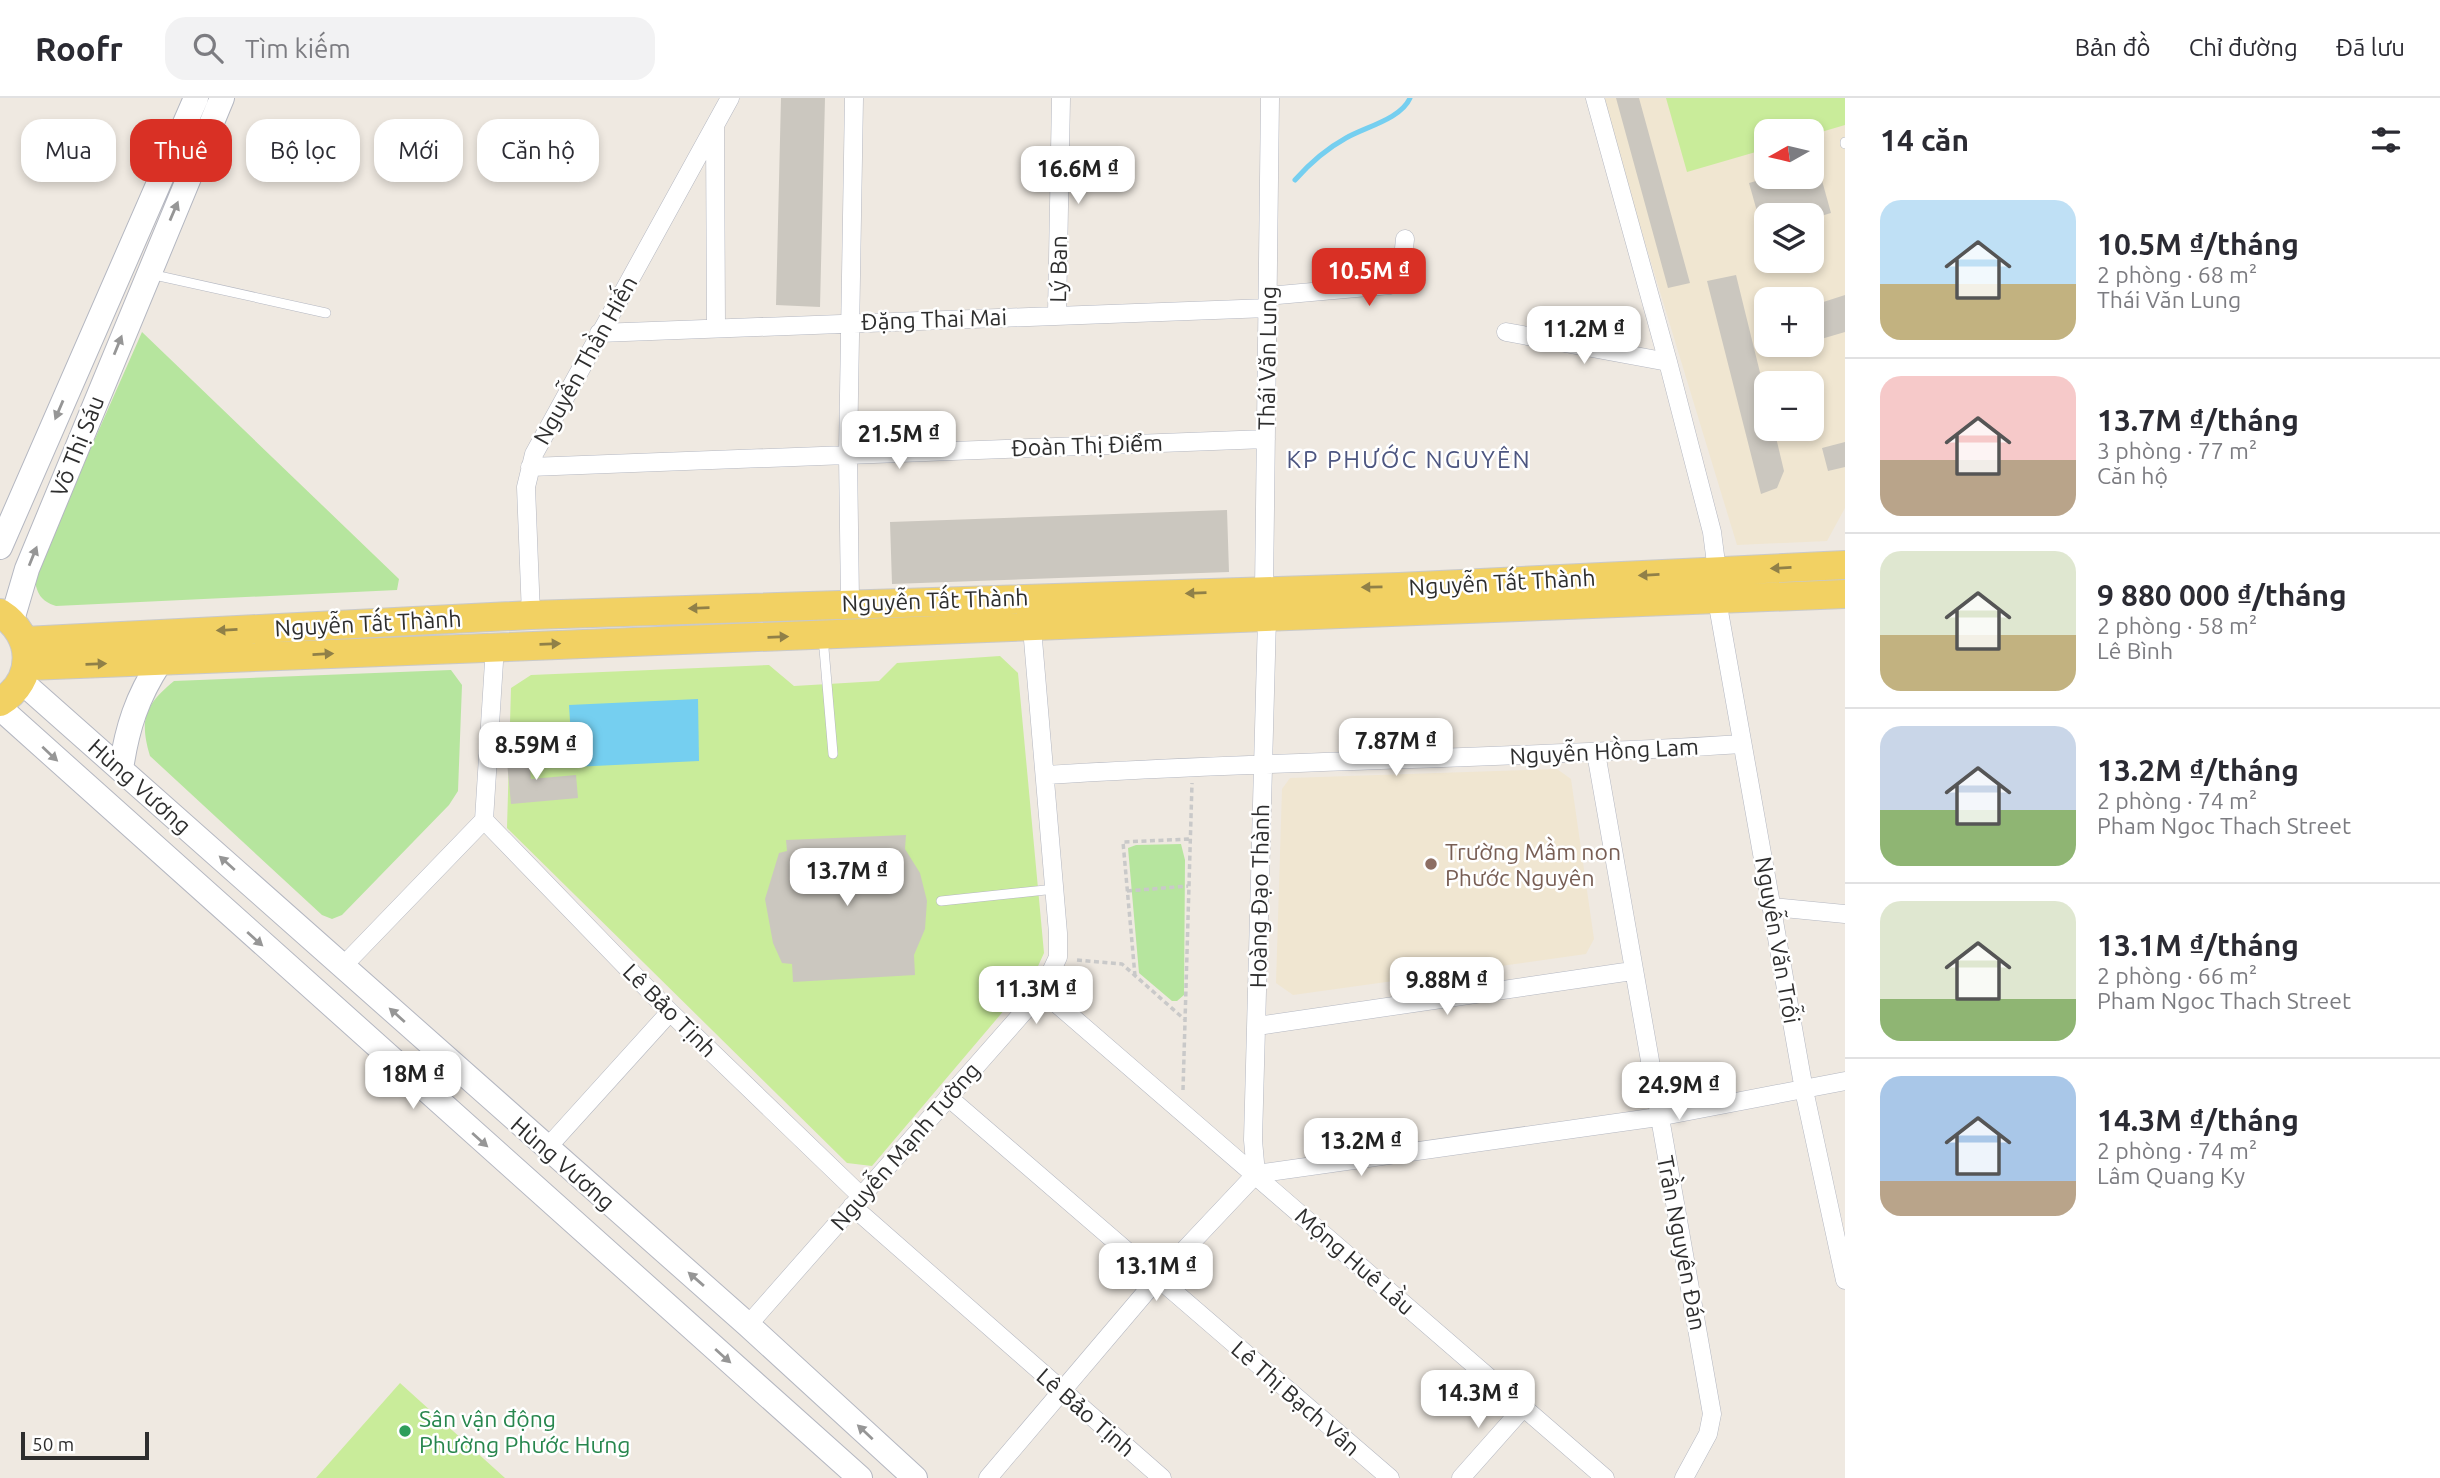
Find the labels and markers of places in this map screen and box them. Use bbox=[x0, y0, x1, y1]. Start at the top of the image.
pin: 16.6M ₫ bbox=[1013, 146, 1143, 206]
pin: 10.5M ₫ bbox=[1304, 248, 1434, 308]
pin: 11.2M ₫ bbox=[1519, 306, 1649, 366]
pin: 21.5M ₫ bbox=[834, 412, 964, 471]
pin: 7.87M ₫ bbox=[1331, 718, 1461, 778]
pin: 8.59M ₫ bbox=[471, 722, 601, 782]
place label: Trường Mầm non Phước Nguyên bbox=[1445, 836, 1621, 890]
pin: 13.7M ₫ bbox=[782, 848, 912, 908]
marker: Trường Mầm non Phước Nguyên bbox=[1423, 856, 1439, 872]
pin: 9.88M ₫ bbox=[1382, 958, 1512, 1017]
pin: 11.3M ₫ bbox=[971, 967, 1101, 1026]
pin: 18M ₫ bbox=[364, 1052, 462, 1111]
pin: 24.9M ₫ bbox=[1614, 1062, 1744, 1122]
pin: 13.2M ₫ bbox=[1296, 1118, 1426, 1178]
pin: 13.1M ₫ bbox=[1091, 1244, 1221, 1303]
pin: 14.3M ₫ bbox=[1413, 1370, 1543, 1430]
place label: Sân vận động Phường Phước Hưng bbox=[419, 1406, 631, 1457]
marker: Sân vận động Phường Phước Hưng bbox=[397, 1423, 413, 1439]

